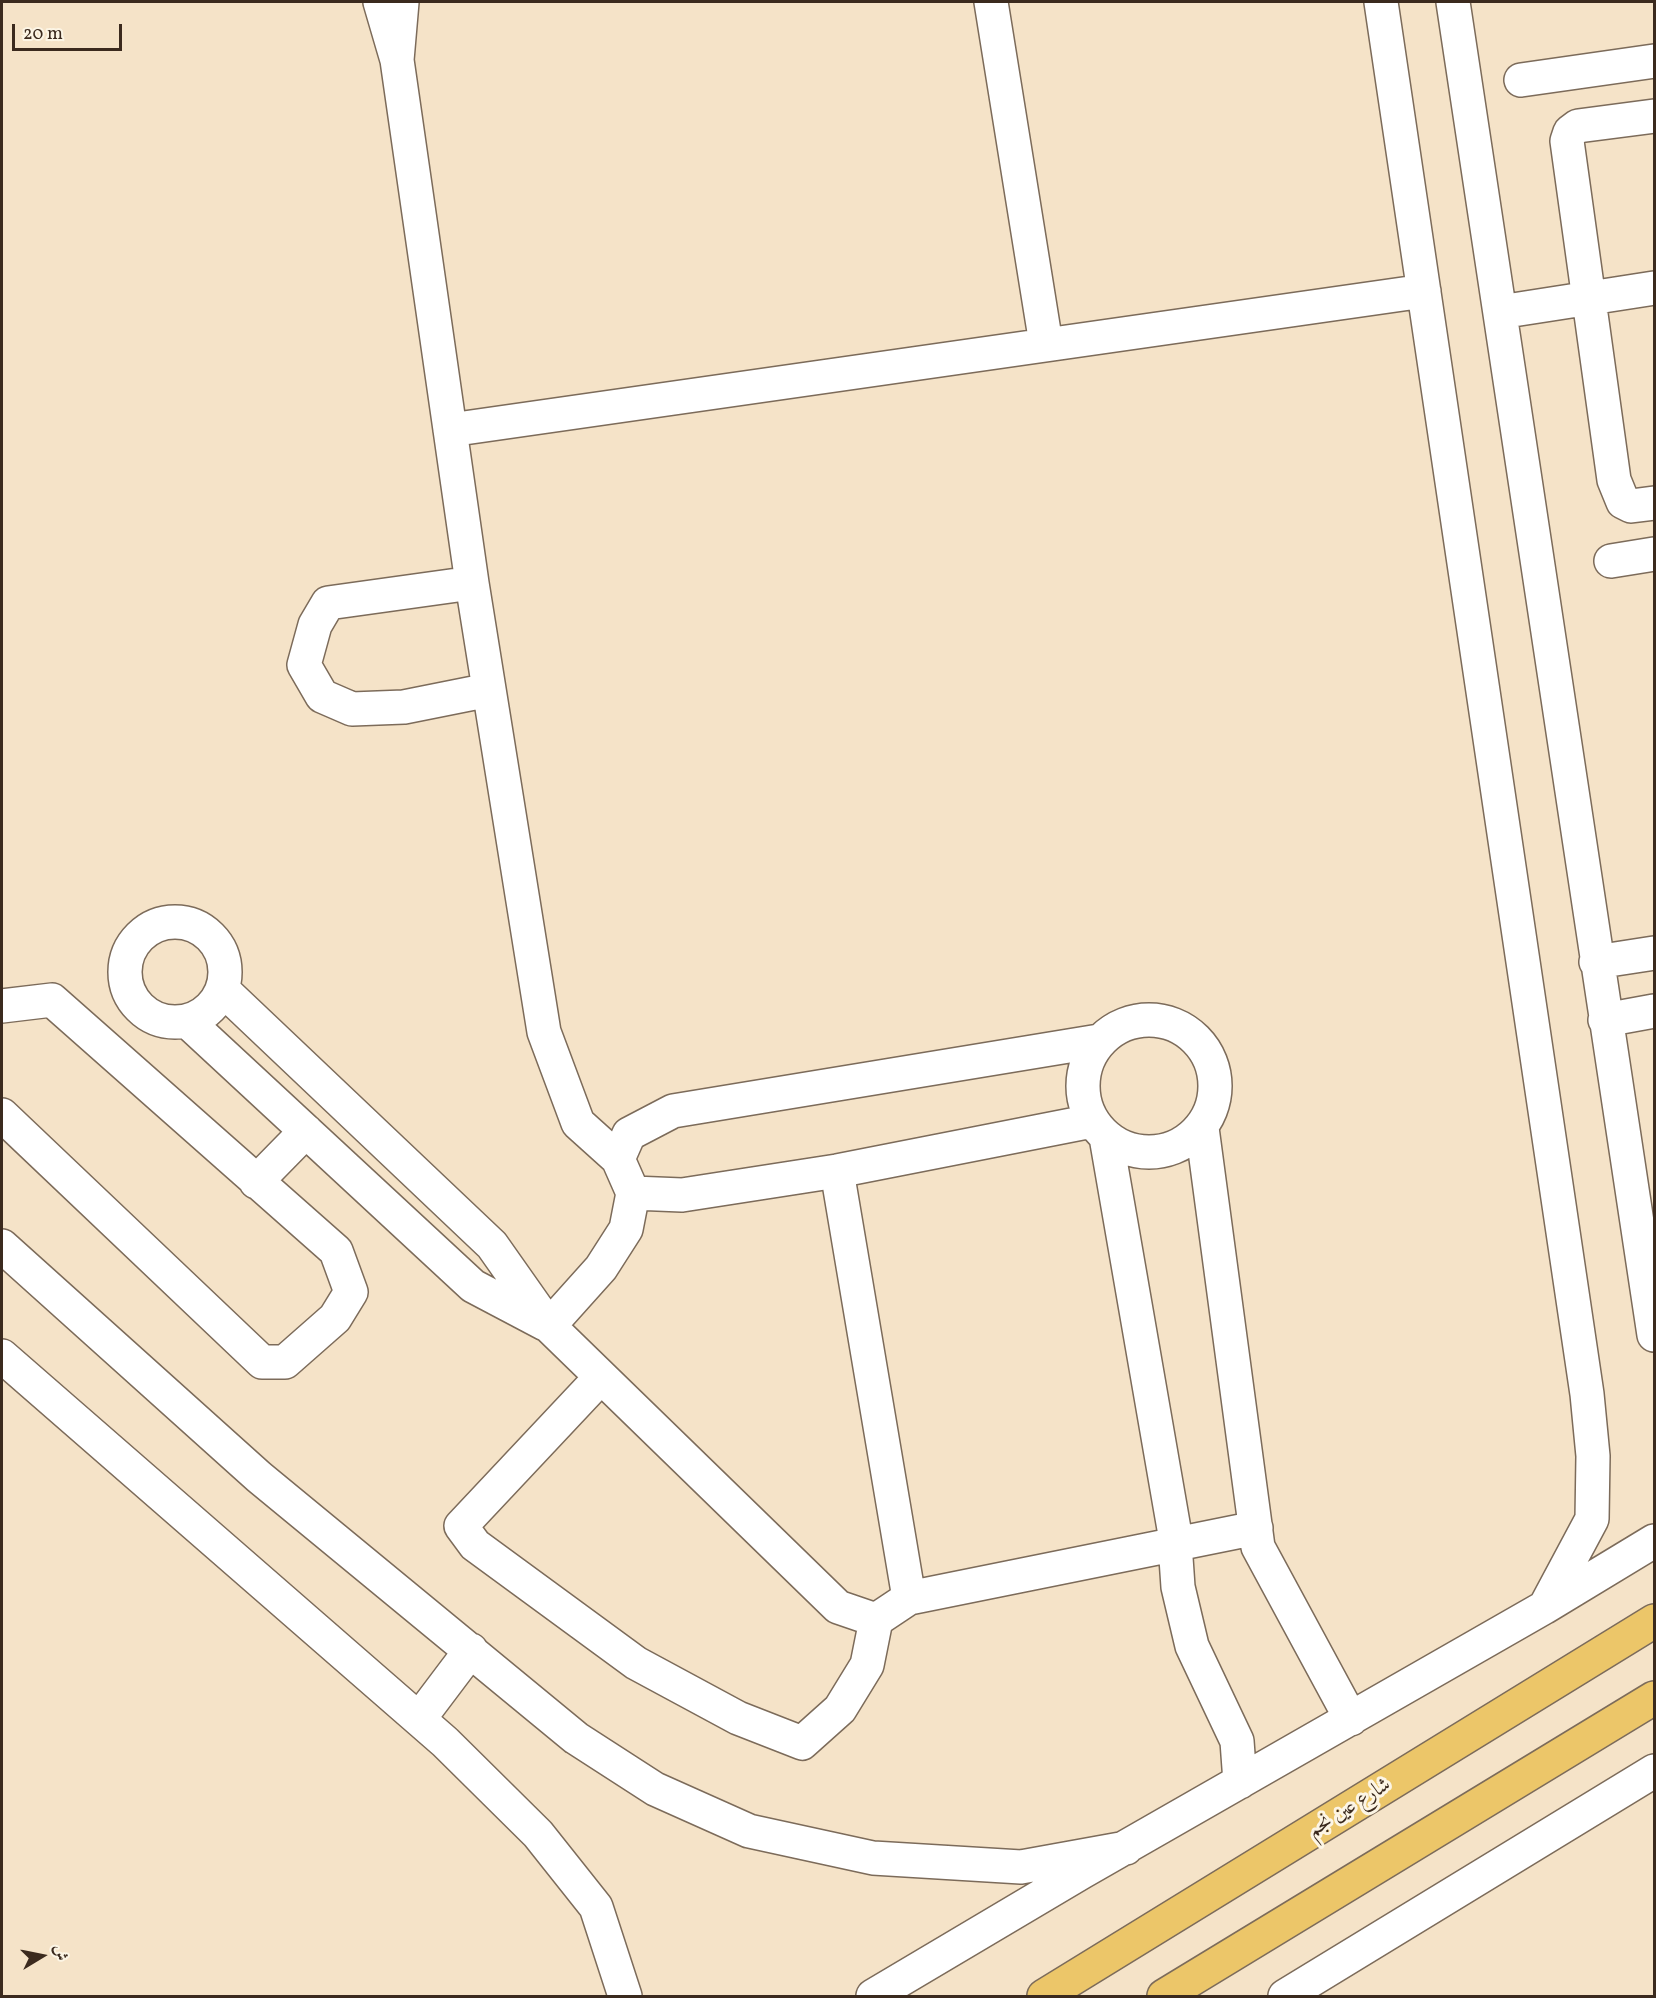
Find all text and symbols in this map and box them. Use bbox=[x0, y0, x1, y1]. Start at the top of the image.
scale bar bbox=[15, 12, 124, 50]
text: 20 m bbox=[23, 22, 63, 47]
street label: شارع عين نجم bbox=[1304, 1774, 1396, 1844]
north arrow bbox=[12, 1926, 72, 1986]
text: ش bbox=[48, 1943, 72, 1963]

